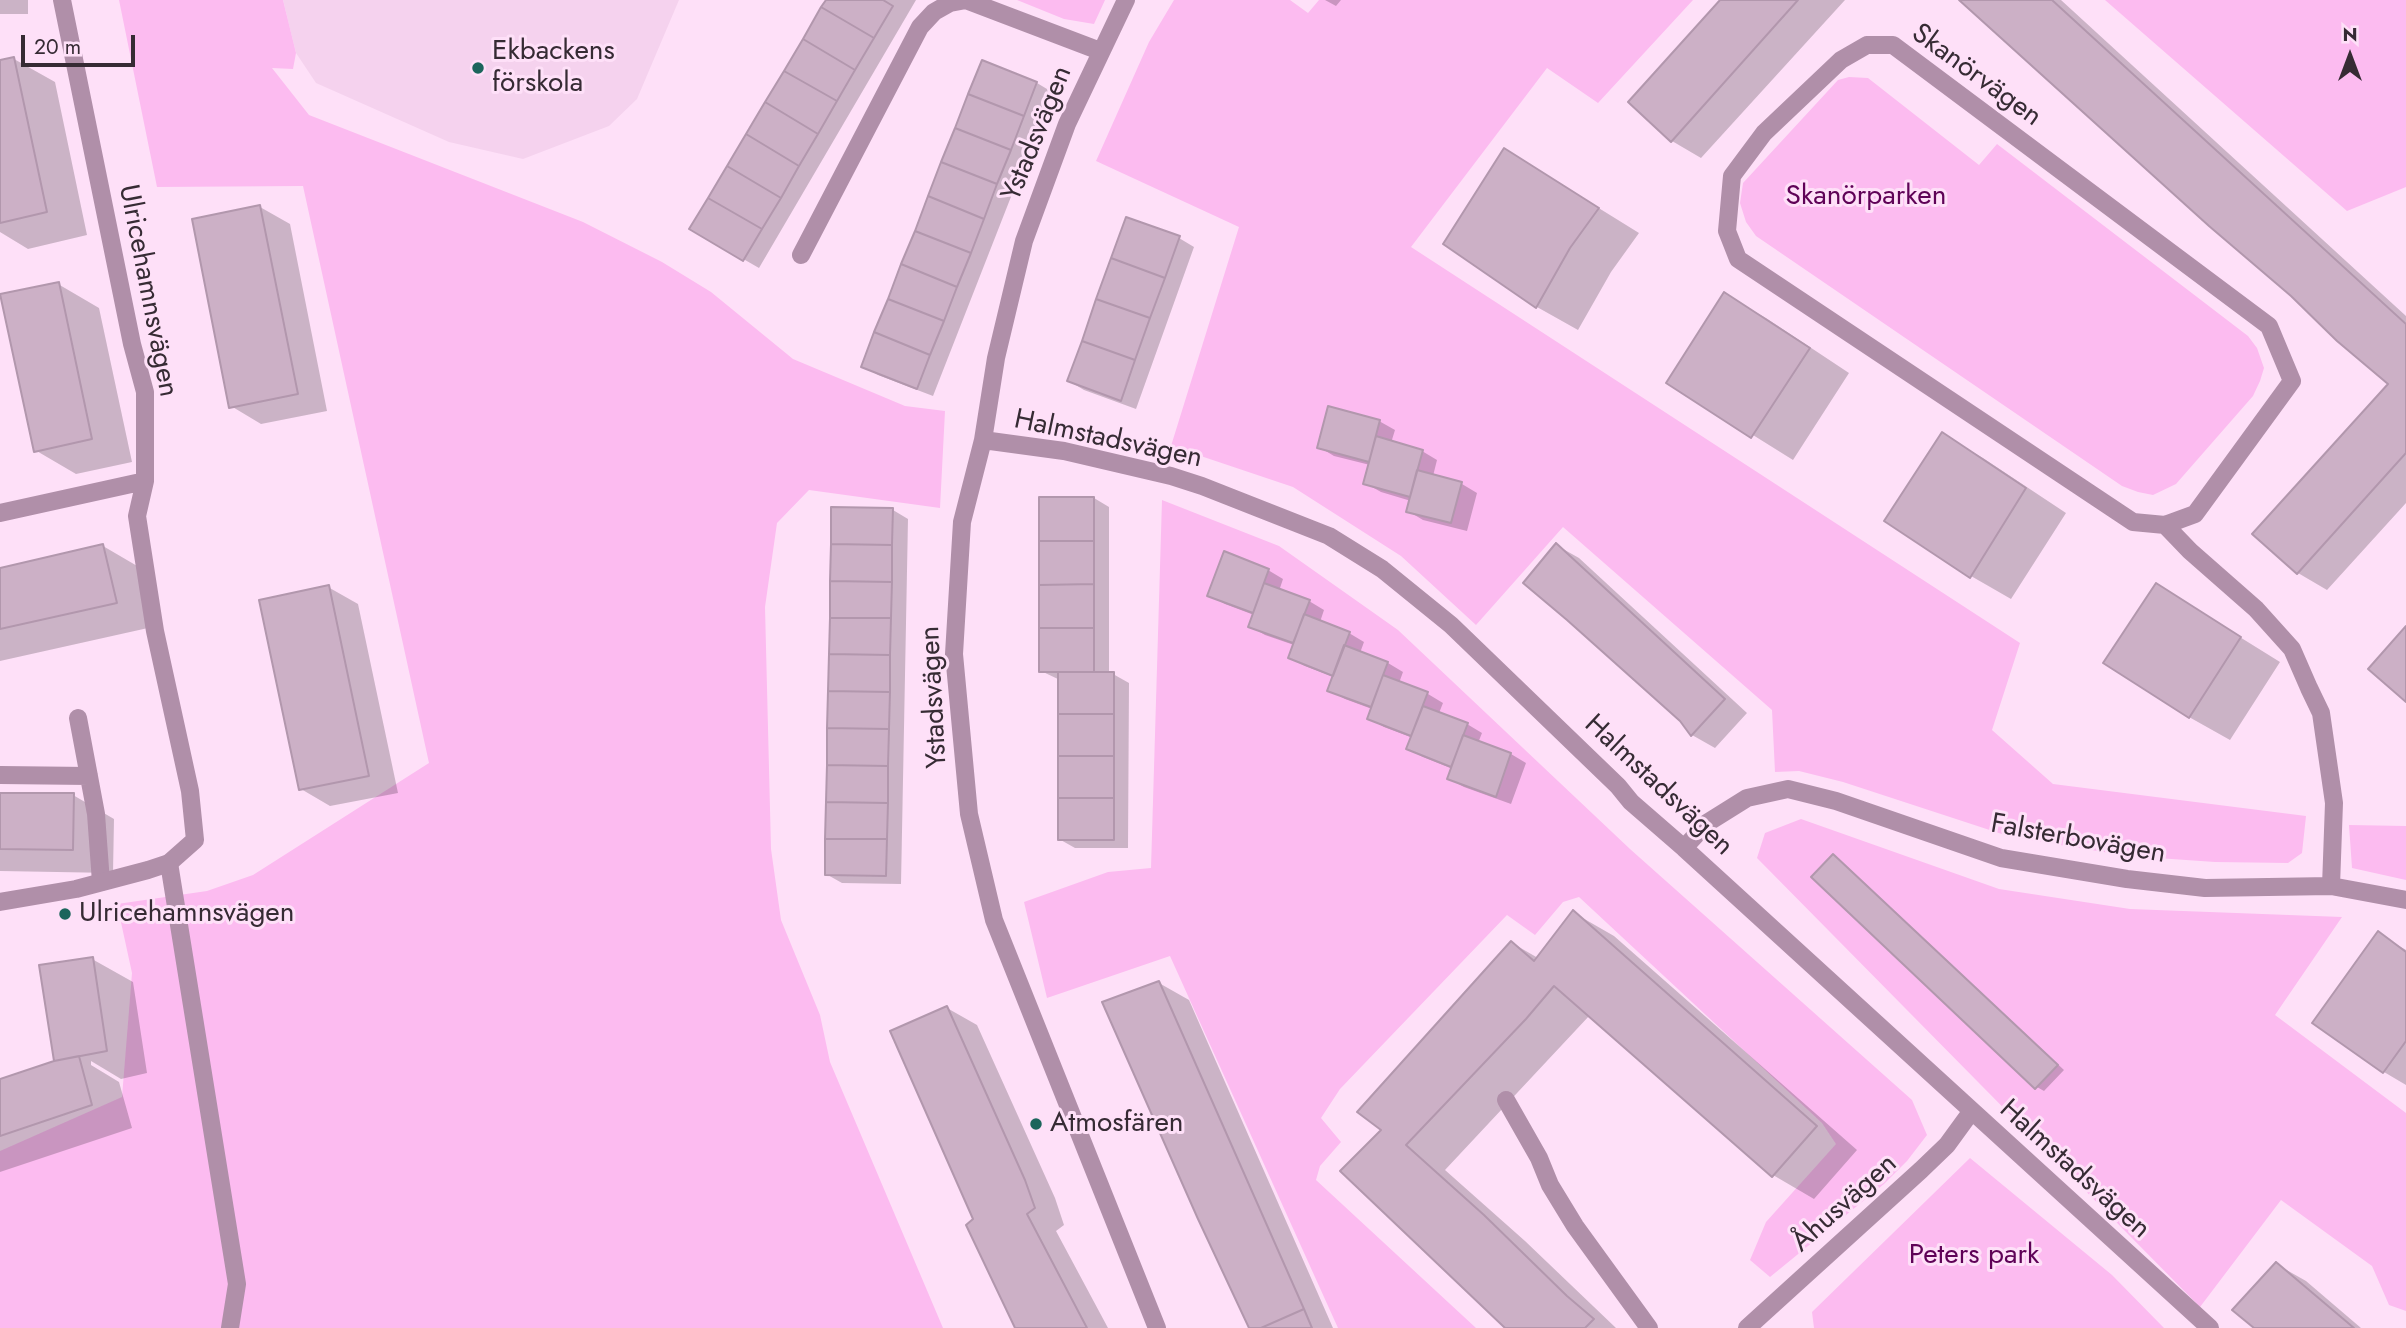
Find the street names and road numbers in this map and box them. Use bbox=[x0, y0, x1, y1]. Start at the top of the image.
street label: Skanörvägen bbox=[1904, 18, 2048, 134]
street label: Ystadsvägen bbox=[996, 62, 1080, 206]
street label: Ulricehamnsvägen bbox=[110, 182, 184, 400]
street label: Halmstadsvägen bbox=[1011, 404, 1205, 476]
street label: Ystadsvägen bbox=[914, 625, 956, 769]
street label: Halmstadsvägen bbox=[1577, 708, 1739, 864]
street label: Falsterbovägen bbox=[1988, 808, 2168, 872]
street label: Halmstadsvägen bbox=[1992, 1094, 2156, 1246]
street label: Åhusvägen bbox=[1785, 1148, 1905, 1260]

